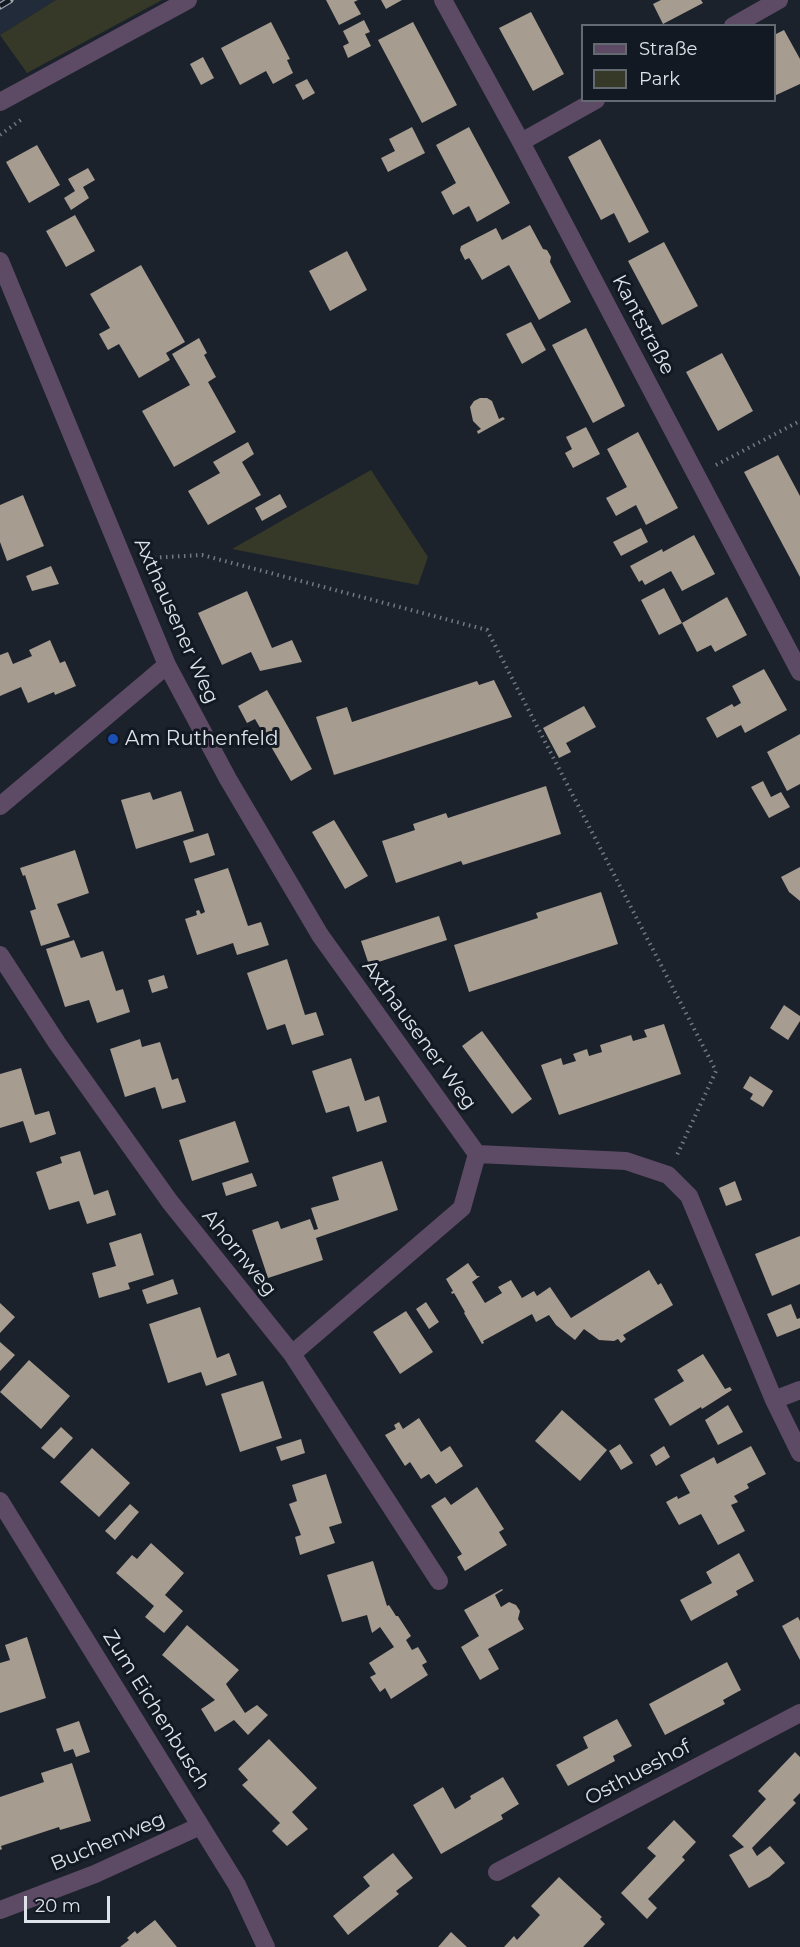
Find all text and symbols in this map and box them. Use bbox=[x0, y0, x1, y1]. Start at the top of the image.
legend bbox=[581, 24, 776, 102]
text: Straße bbox=[639, 38, 697, 60]
text: Park bbox=[639, 68, 680, 90]
street label: Kantstraße bbox=[607, 271, 679, 379]
street label: Axthausener Weg bbox=[129, 534, 223, 708]
place label: Am Ruthenfeld bbox=[125, 727, 279, 751]
marker: Am Ruthenfeld bbox=[106, 732, 120, 746]
street label: Axthausener Weg bbox=[357, 956, 481, 1114]
street label: Ahornweg bbox=[197, 1205, 281, 1301]
street label: Zum Eichenbusch bbox=[97, 1626, 215, 1794]
street label: Osthueshof bbox=[581, 1735, 695, 1811]
street label: Buchenweg bbox=[47, 1807, 169, 1877]
scale bar bbox=[27, 1884, 112, 1922]
text: 20 m bbox=[35, 1895, 81, 1917]

